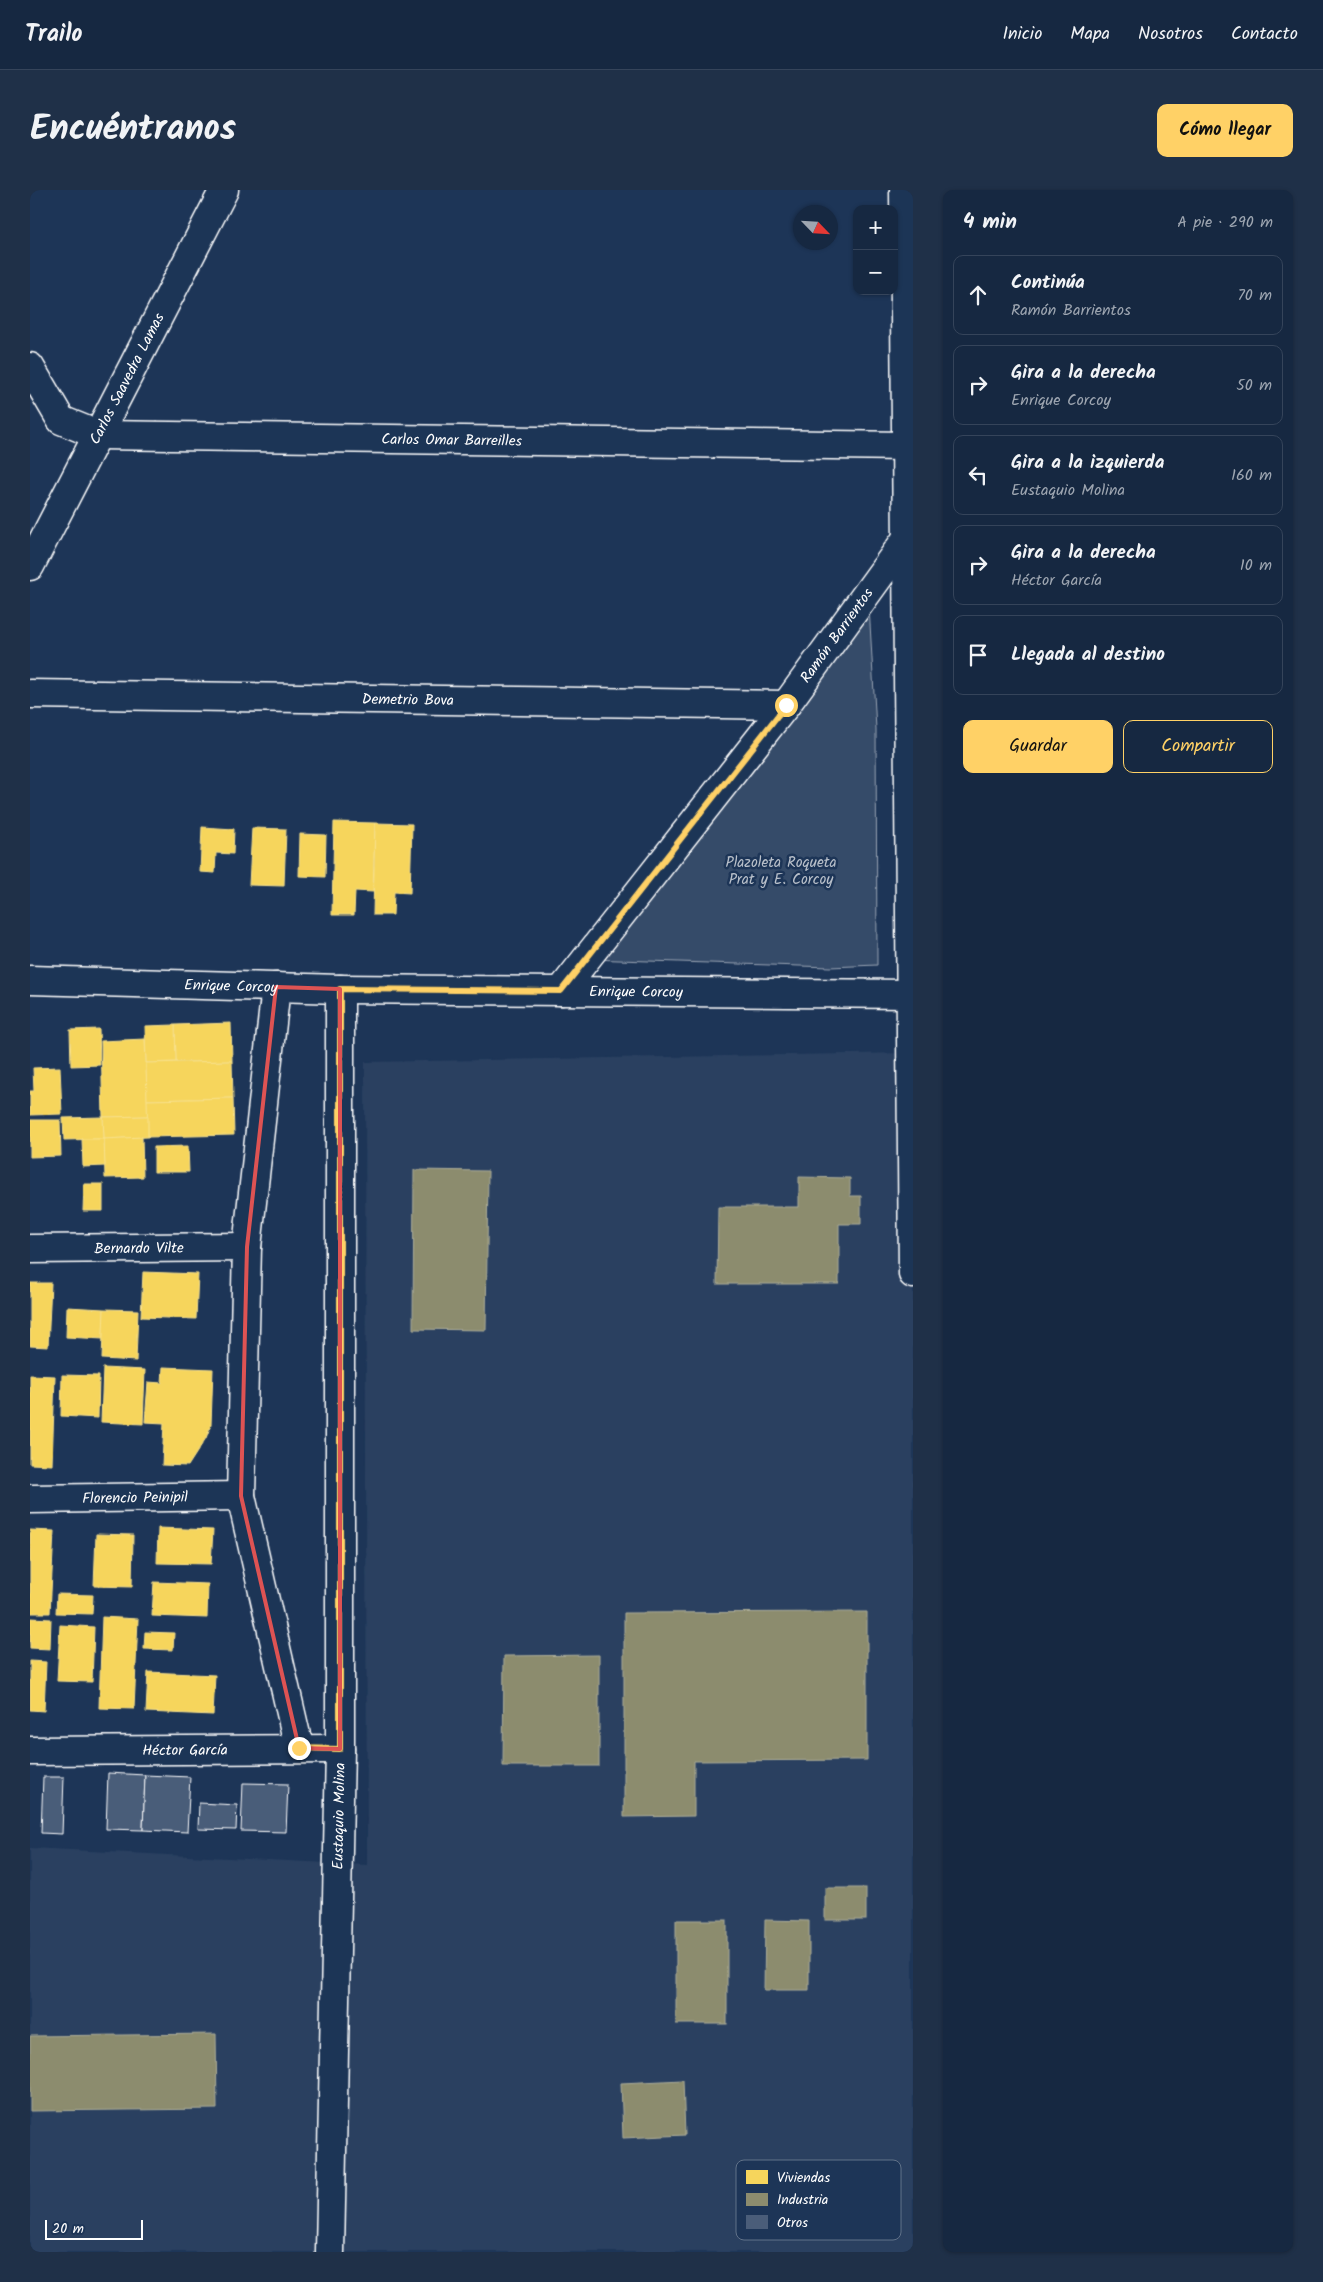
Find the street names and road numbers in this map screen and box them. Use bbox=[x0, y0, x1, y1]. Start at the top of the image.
street label: Carlos Saavedra Lamas bbox=[84, 308, 172, 449]
street label: Carlos Omar Barreilles bbox=[381, 428, 523, 454]
street label: Ramón Barrientos bbox=[795, 583, 880, 688]
street label: Demetrio Bova bbox=[362, 688, 454, 713]
street label: Enrique Corcoy bbox=[184, 973, 279, 1000]
street label: Enrique Corcoy bbox=[589, 980, 684, 1005]
street label: Bernardo Vilte bbox=[94, 1237, 184, 1261]
street label: Florencio Peinipil bbox=[82, 1486, 188, 1511]
street label: Héctor García bbox=[142, 1739, 228, 1763]
street label: Eustaquio Molina bbox=[327, 1762, 353, 1870]

